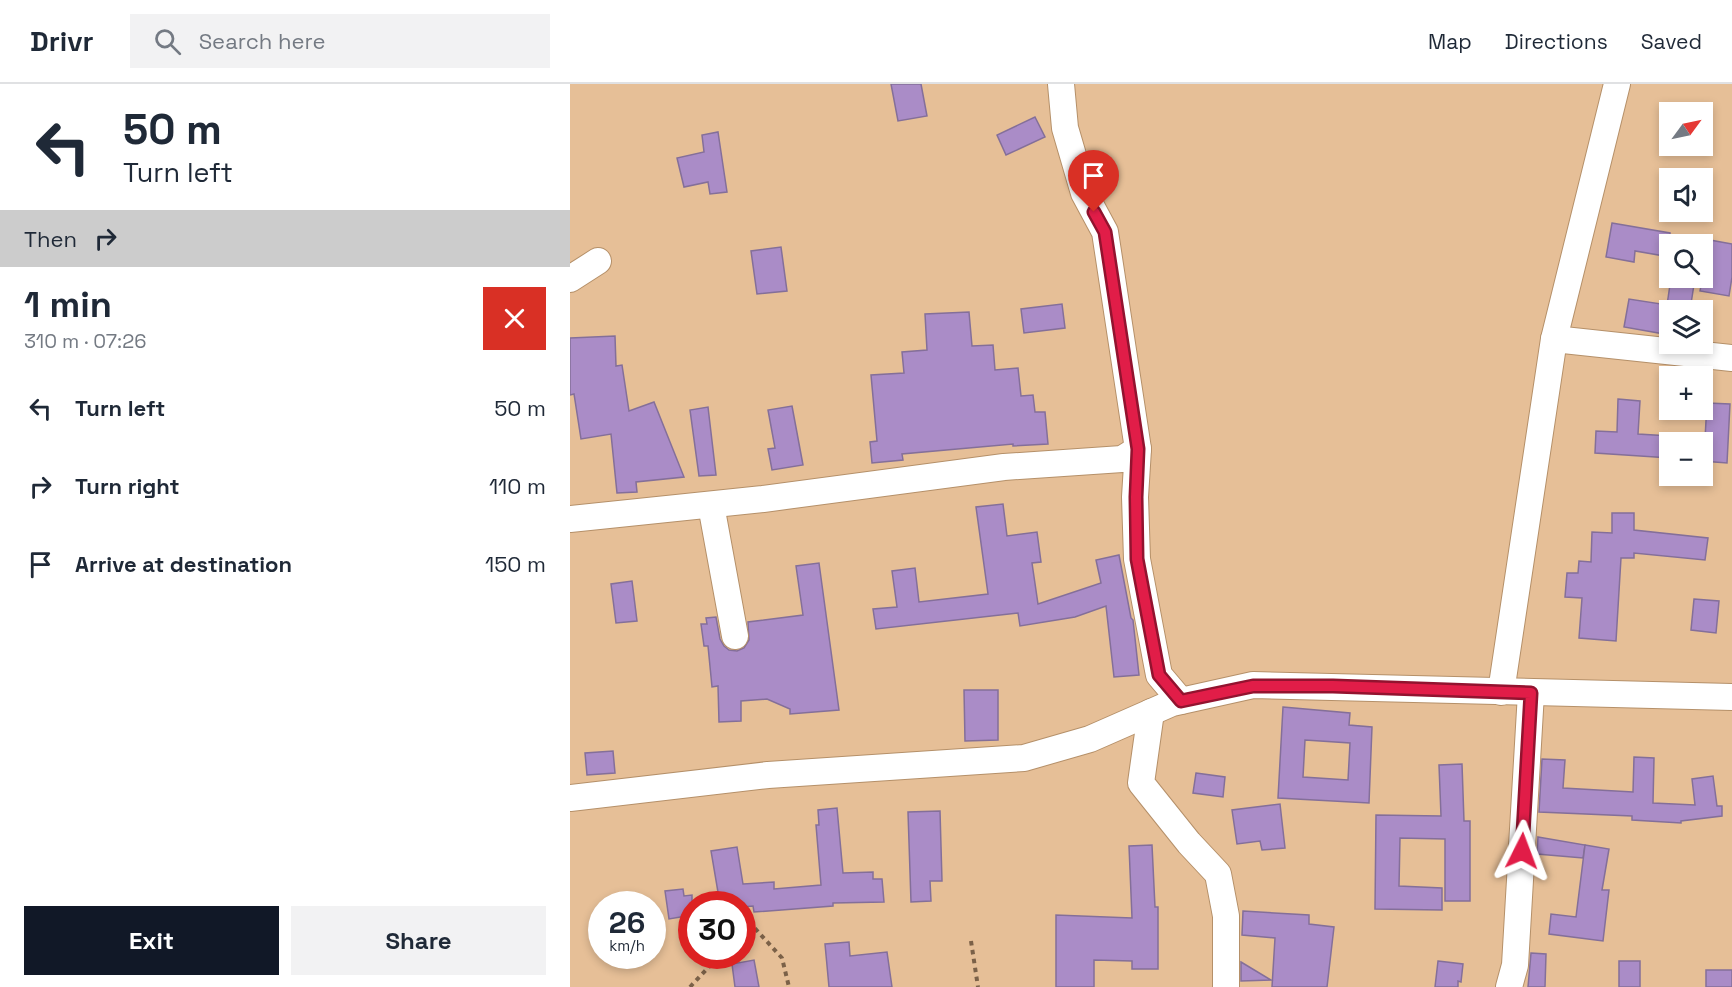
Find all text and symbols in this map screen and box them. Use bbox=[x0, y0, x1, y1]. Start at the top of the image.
search box bbox=[130, 14, 550, 68]
text: Drivr bbox=[30, 23, 94, 59]
icon: search bbox=[151, 25, 184, 58]
text: Search here bbox=[199, 27, 325, 55]
text: Map bbox=[1428, 28, 1472, 55]
text: Directions bbox=[1505, 28, 1608, 55]
text: Saved bbox=[1641, 28, 1702, 55]
north arrow bbox=[1659, 102, 1713, 156]
map controls bbox=[1659, 102, 1713, 486]
text: 50 m bbox=[123, 103, 222, 156]
icon: left bbox=[24, 108, 102, 186]
pin bbox=[1068, 150, 1119, 212]
text: Turn left bbox=[123, 155, 233, 190]
icon: arrive bbox=[1077, 159, 1110, 192]
button: sound bbox=[1659, 168, 1713, 222]
icon: right bbox=[89, 222, 122, 255]
text: Then bbox=[24, 225, 77, 253]
button: search bbox=[1659, 234, 1713, 288]
text: 1 min bbox=[24, 282, 112, 328]
button: close bbox=[483, 287, 546, 350]
button: layers bbox=[1659, 300, 1713, 354]
text: 310 m · 07:26 bbox=[24, 328, 146, 354]
button: + bbox=[1659, 366, 1713, 420]
icon: left bbox=[24, 392, 57, 425]
text: Turn left bbox=[75, 394, 165, 422]
text: 50 m bbox=[494, 394, 546, 422]
button: − bbox=[1659, 432, 1713, 486]
icon: right bbox=[24, 470, 57, 503]
text: Turn right bbox=[75, 472, 180, 500]
text: 110 m bbox=[489, 472, 546, 500]
icon: arrive bbox=[24, 548, 57, 581]
text: Arrive at destination bbox=[75, 550, 292, 578]
text: 150 m bbox=[485, 550, 546, 578]
position arrow bbox=[1490, 819, 1554, 883]
speed limit sign: 30 bbox=[678, 891, 756, 969]
text: 26 bbox=[609, 903, 645, 942]
button: Exit bbox=[24, 906, 279, 975]
button: Share bbox=[291, 906, 546, 975]
text: km/h bbox=[609, 936, 645, 955]

